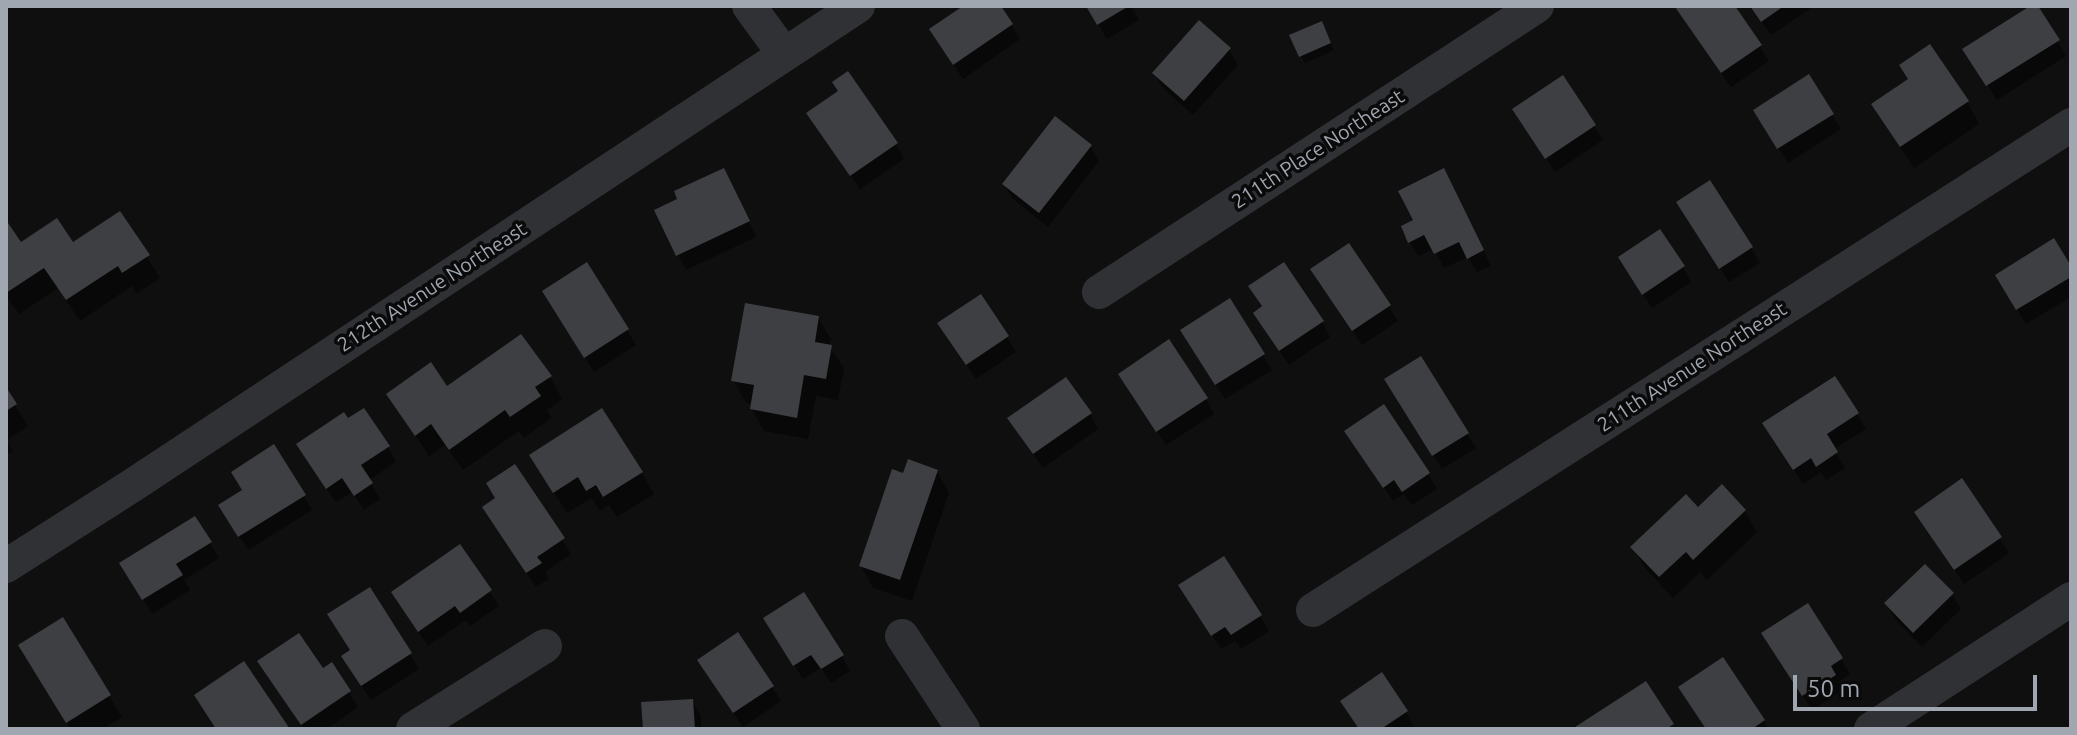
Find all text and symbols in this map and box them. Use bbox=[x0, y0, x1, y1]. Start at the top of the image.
street label: 211th Place Northeast bbox=[1227, 84, 1409, 214]
street label: 212th Avenue Northeast bbox=[333, 217, 531, 357]
street label: 211th Avenue Northeast bbox=[1593, 297, 1791, 437]
scale bar bbox=[1797, 659, 2041, 709]
text: 50 m bbox=[1807, 675, 1860, 702]

